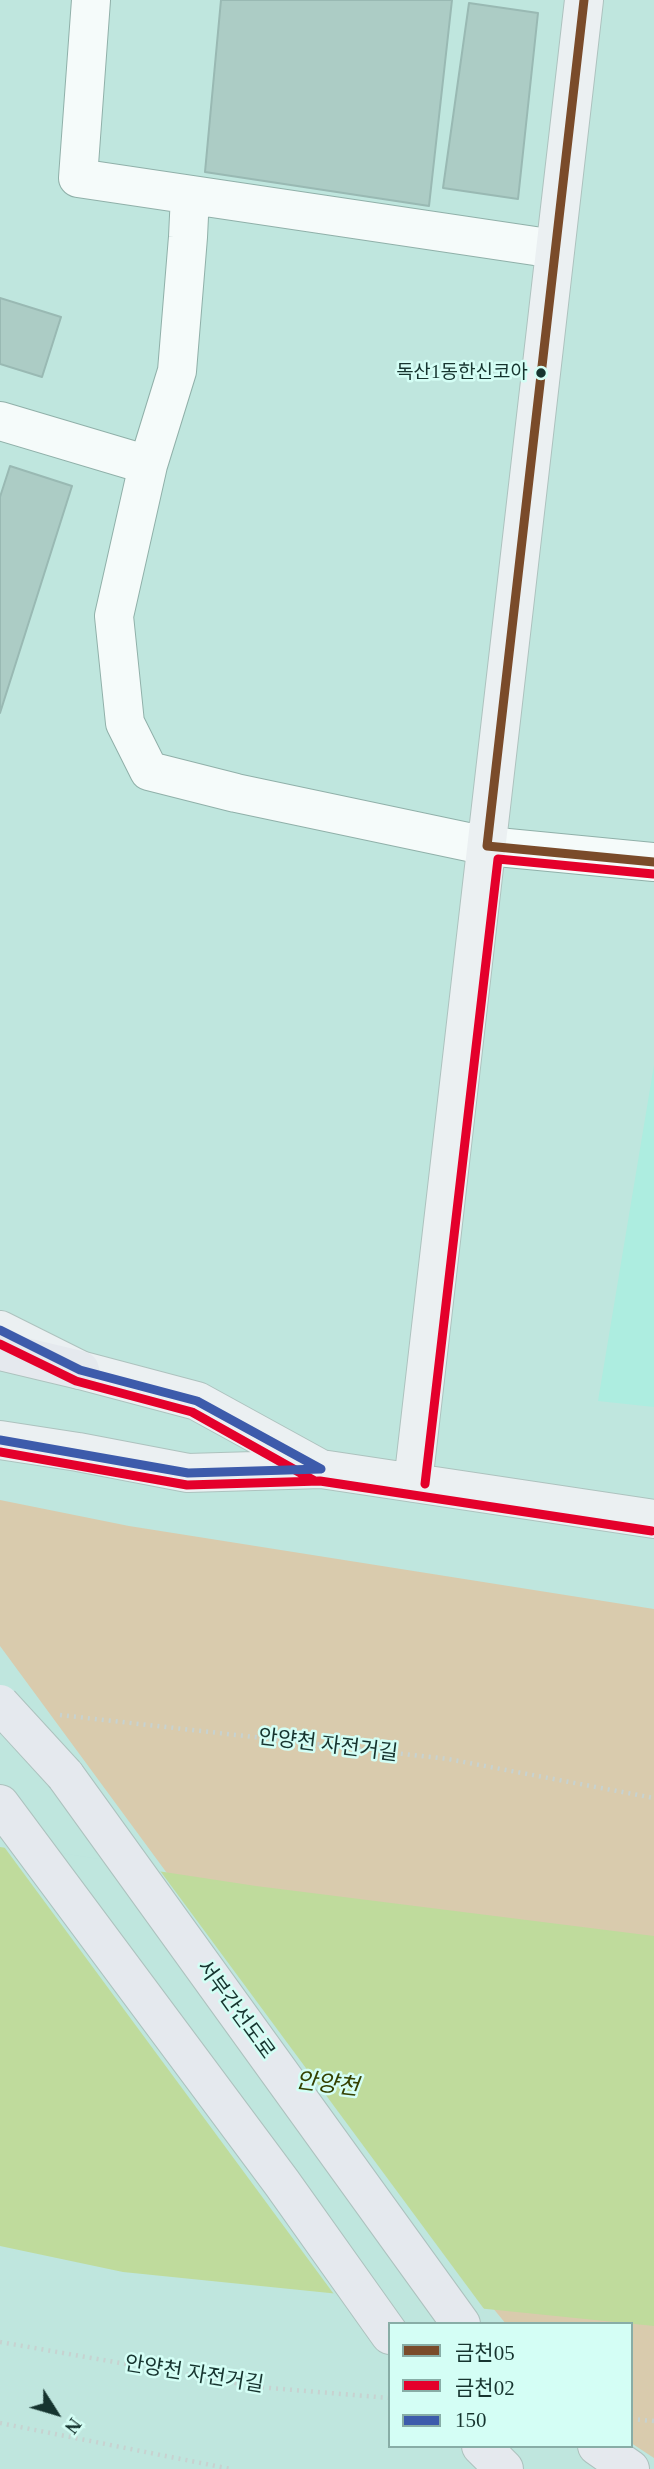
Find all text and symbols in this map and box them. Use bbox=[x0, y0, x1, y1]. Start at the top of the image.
place label: 독산1동한신코아 bbox=[396, 362, 528, 384]
marker: 독산1동한신코아 bbox=[534, 366, 548, 380]
street label: 안양천 자전거길 bbox=[257, 1725, 399, 1767]
street label: 서부간선도로 bbox=[191, 1956, 279, 2064]
water label: 안양천 bbox=[294, 2067, 360, 2103]
legend bbox=[388, 2322, 633, 2448]
text: 금천05 bbox=[455, 2341, 515, 2365]
street label: 안양천 자전거길 bbox=[123, 2352, 265, 2398]
text: 금천02 bbox=[455, 2376, 515, 2400]
north arrow bbox=[21, 2378, 91, 2448]
text: 150 bbox=[455, 2408, 487, 2432]
text: N bbox=[61, 2414, 86, 2438]

